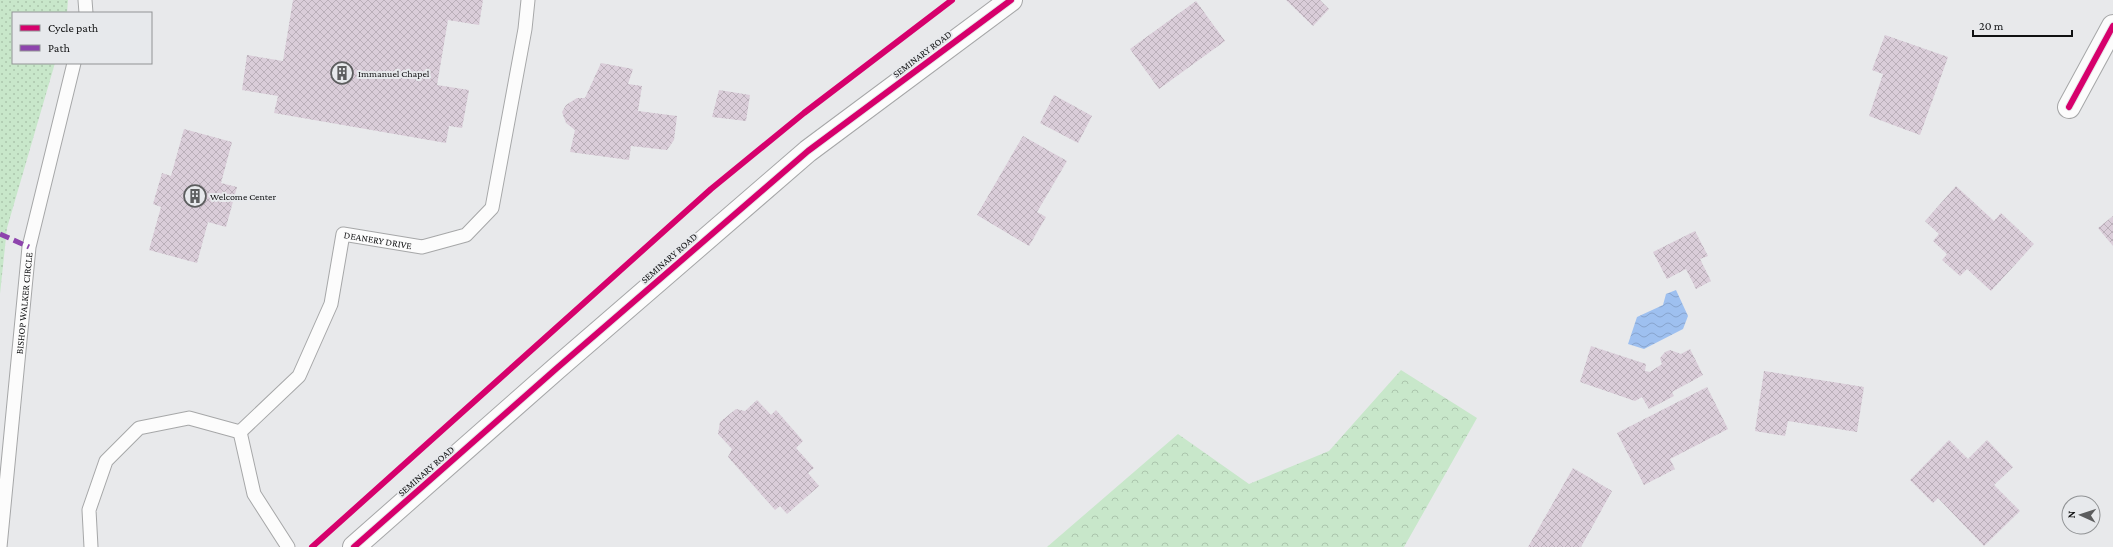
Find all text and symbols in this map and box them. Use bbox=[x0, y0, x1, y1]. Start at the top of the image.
legend bbox=[12, 12, 152, 64]
scale bar bbox=[1973, 12, 2072, 38]
text: 20 m bbox=[1979, 19, 2004, 33]
text: Cycle path bbox=[48, 21, 99, 35]
street label: SEMINARY ROAD bbox=[891, 28, 954, 80]
text: Path bbox=[48, 41, 70, 55]
building icon: Immanuel Chapel bbox=[329, 60, 355, 86]
place label: Immanuel Chapel bbox=[358, 68, 430, 79]
building icon: Welcome Center bbox=[182, 183, 208, 209]
place label: Welcome Center bbox=[210, 191, 276, 202]
street label: DEANERY DRIVE bbox=[343, 229, 413, 251]
street label: SEMINARY ROAD bbox=[639, 230, 699, 285]
street label: BISHOP WALKER CIRCLE bbox=[13, 251, 34, 355]
street label: SEMINARY ROAD bbox=[396, 443, 456, 498]
north arrow bbox=[2061, 495, 2101, 535]
text: N bbox=[2065, 510, 2077, 519]

